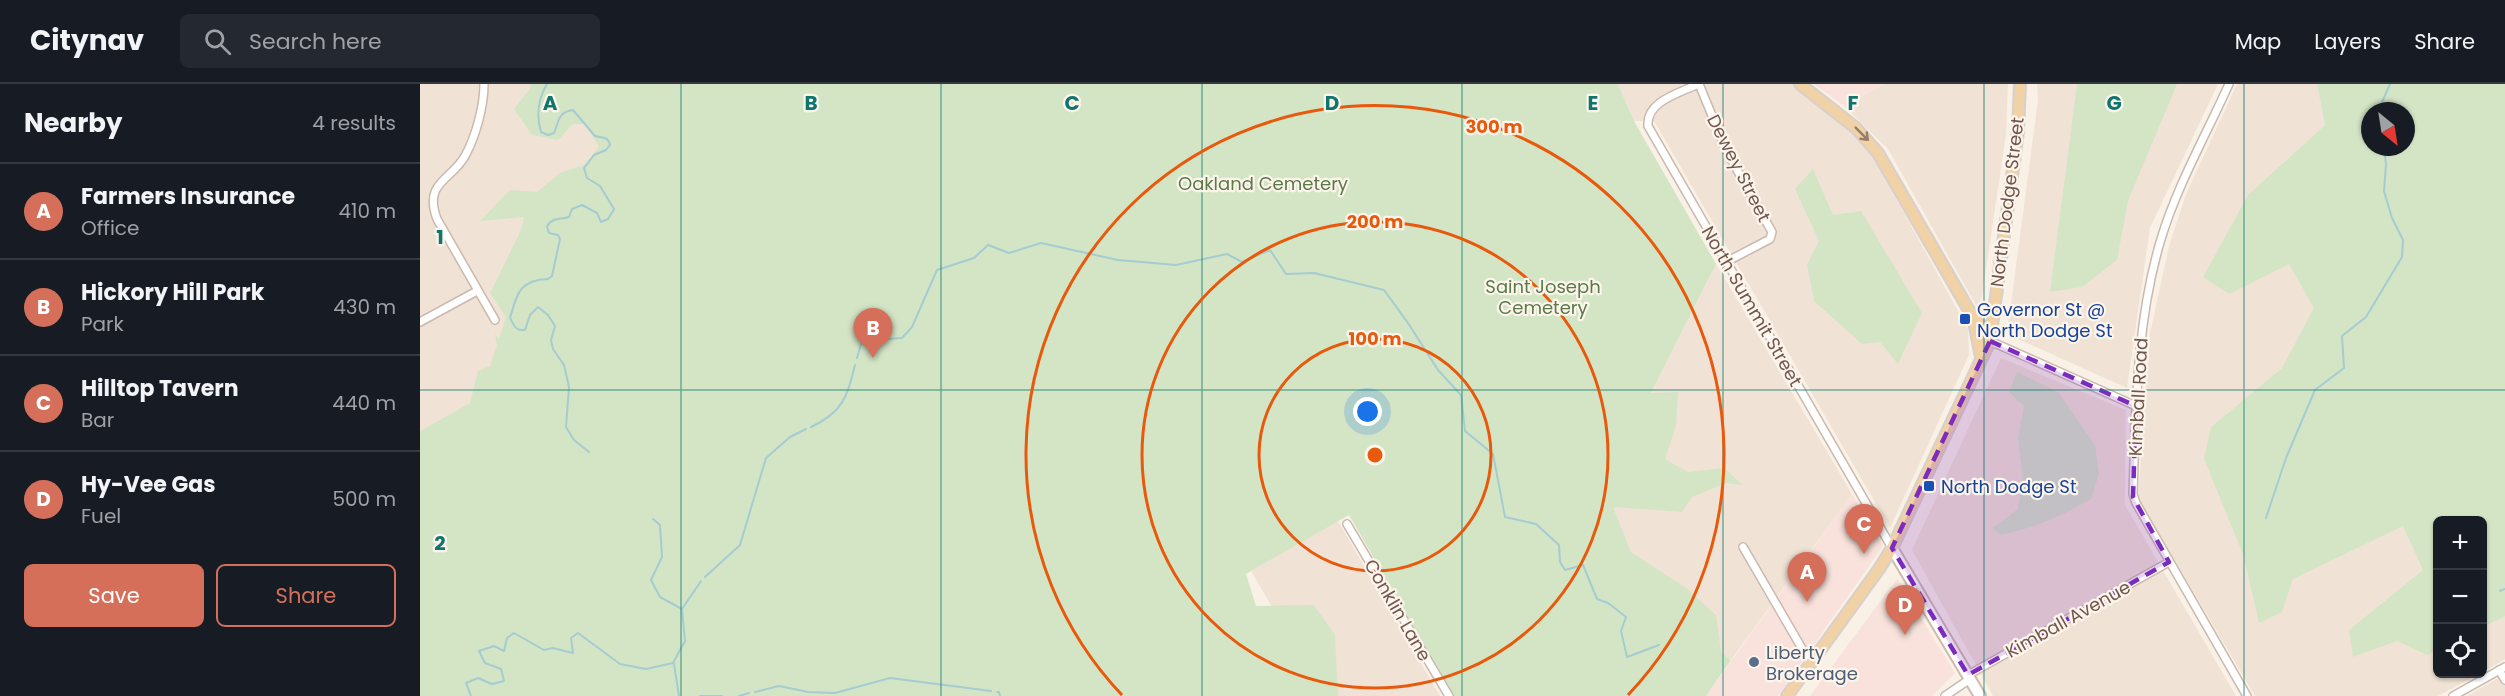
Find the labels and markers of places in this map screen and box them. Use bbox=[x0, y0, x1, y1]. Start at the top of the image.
place label: Governor St @ North Dodge St bbox=[1977, 297, 2112, 343]
pin: B bbox=[854, 308, 892, 358]
marker: Governor St @ North Dodge St bbox=[1958, 312, 1972, 326]
centre of rings bbox=[1365, 445, 1385, 465]
place label: North Dodge St bbox=[1941, 474, 2076, 499]
marker: North Dodge St bbox=[1922, 479, 1936, 493]
pin: C bbox=[1844, 504, 1884, 554]
pin: A bbox=[1788, 552, 1826, 602]
pin: D bbox=[1886, 586, 1924, 635]
place label: Liberty Brokerage bbox=[1766, 640, 1858, 686]
marker: Liberty Brokerage bbox=[1747, 655, 1761, 669]

